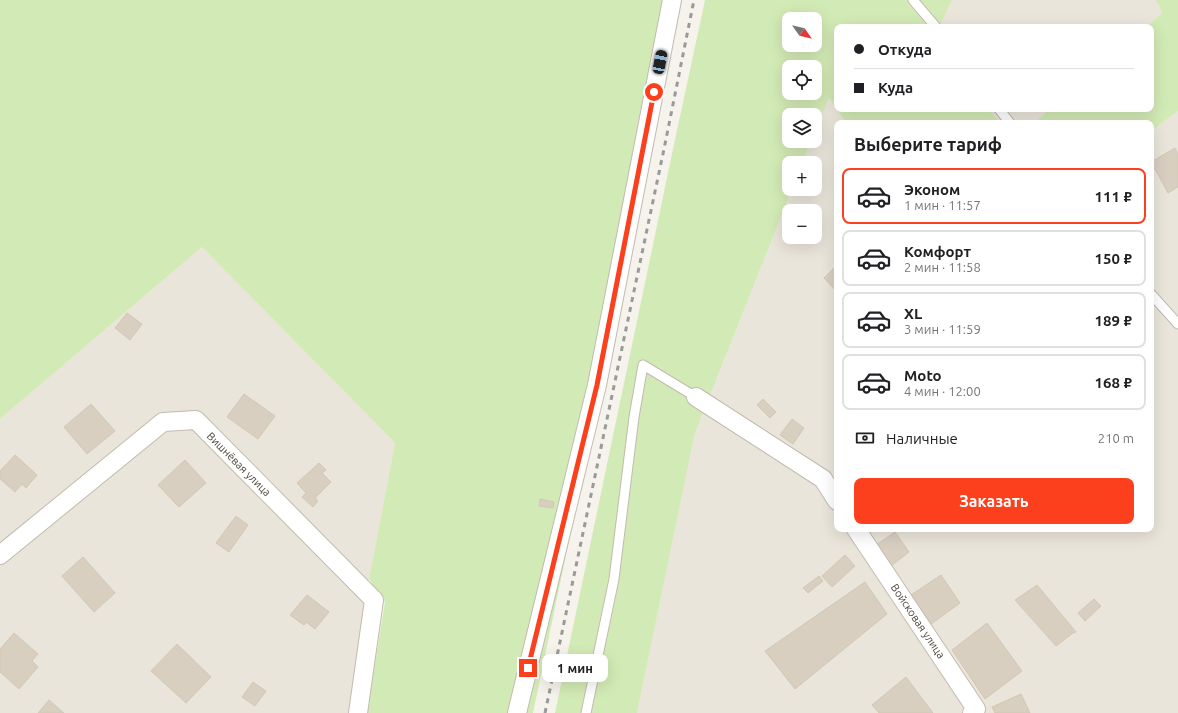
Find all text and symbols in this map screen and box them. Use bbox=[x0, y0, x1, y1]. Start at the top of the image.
north arrow bbox=[782, 12, 822, 52]
map controls bbox=[782, 12, 822, 244]
text: Откуда bbox=[878, 41, 932, 58]
car bbox=[652, 49, 668, 75]
button: locate bbox=[782, 60, 822, 100]
text: Куда bbox=[878, 79, 913, 96]
route start bbox=[645, 83, 663, 101]
button: layers bbox=[782, 108, 822, 148]
text: Выберите тариф bbox=[854, 134, 1002, 154]
button: + bbox=[782, 156, 822, 196]
icon: car bbox=[856, 178, 892, 214]
text: Эконом bbox=[904, 181, 960, 198]
text: 111 ₽ bbox=[1095, 188, 1132, 205]
text: 1 мин · 11:57 bbox=[904, 198, 981, 212]
button: − bbox=[782, 204, 822, 244]
icon: car bbox=[856, 240, 892, 276]
text: Комфорт bbox=[904, 243, 971, 260]
text: 150 ₽ bbox=[1095, 250, 1132, 267]
text: 2 мин · 11:58 bbox=[904, 260, 981, 274]
icon: car bbox=[856, 302, 892, 338]
text: XL bbox=[904, 305, 922, 322]
text: 189 ₽ bbox=[1095, 312, 1132, 329]
text: 3 мин · 11:59 bbox=[904, 322, 981, 336]
icon: car bbox=[856, 364, 892, 400]
text: Moto bbox=[904, 367, 942, 384]
text: 168 ₽ bbox=[1095, 374, 1132, 391]
text: 4 мин · 12:00 bbox=[904, 384, 981, 398]
icon: cash bbox=[854, 427, 876, 449]
street label: Вишнёвая улица bbox=[205, 430, 273, 498]
text: Наличные bbox=[886, 430, 958, 447]
text: 210 m bbox=[1098, 431, 1134, 445]
button: Заказать bbox=[854, 478, 1134, 524]
street label: Войсковая улица bbox=[889, 581, 947, 661]
callout: 1 мин bbox=[542, 654, 608, 682]
route end bbox=[519, 659, 537, 677]
text: 1 мин bbox=[557, 661, 593, 675]

